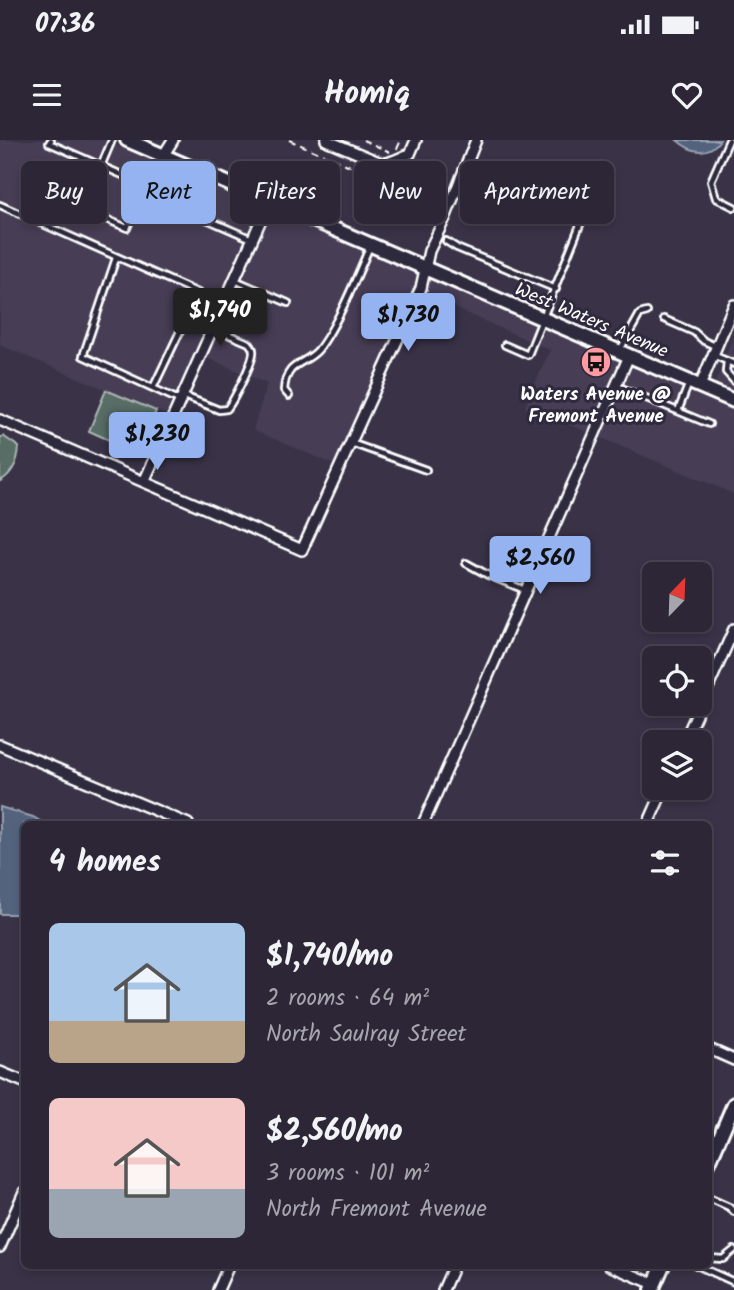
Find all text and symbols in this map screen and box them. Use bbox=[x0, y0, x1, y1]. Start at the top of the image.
text: 07:36 bbox=[35, 4, 95, 46]
text: Homiq bbox=[324, 69, 410, 120]
icon: menu bbox=[28, 76, 66, 114]
icon: heart bbox=[668, 76, 706, 114]
chip: Buy bbox=[21, 161, 107, 224]
chip: Rent bbox=[121, 161, 216, 224]
chip: Filters bbox=[230, 161, 340, 224]
chip: New bbox=[354, 161, 446, 224]
chip: Apartment bbox=[460, 161, 614, 224]
street label: West Waters Avenue bbox=[510, 275, 673, 367]
pin: $1,740 bbox=[163, 288, 277, 348]
text: $1,740 bbox=[189, 293, 251, 329]
pin: $1,730 bbox=[351, 294, 465, 353]
text: $1,730 bbox=[377, 298, 439, 334]
bus stop icon: Waters Avenue @ Fremont Avenue bbox=[579, 345, 613, 379]
place label: Waters Avenue @ Fremont Avenue bbox=[520, 380, 672, 432]
pin: $1,230 bbox=[100, 412, 214, 472]
text: $1,230 bbox=[125, 417, 189, 453]
pin: $2,560 bbox=[483, 536, 597, 596]
text: $2,560 bbox=[506, 541, 574, 577]
north arrow bbox=[642, 562, 712, 632]
map controls bbox=[642, 562, 712, 800]
button: locate bbox=[642, 646, 712, 716]
button: layers bbox=[642, 730, 712, 800]
text: 4 homes bbox=[49, 839, 161, 887]
icon: filters bbox=[646, 844, 684, 882]
text: $1,740/mo bbox=[266, 933, 393, 981]
icon: home bbox=[105, 951, 189, 1035]
text: 2 rooms · 64 m² bbox=[266, 981, 429, 1017]
text: North Saulray Street bbox=[266, 1017, 467, 1053]
text: $2,560/mo bbox=[266, 1108, 403, 1156]
icon: home bbox=[105, 1126, 189, 1210]
text: 3 rooms · 101 m² bbox=[266, 1156, 429, 1192]
text: North Fremont Avenue bbox=[266, 1192, 487, 1228]

